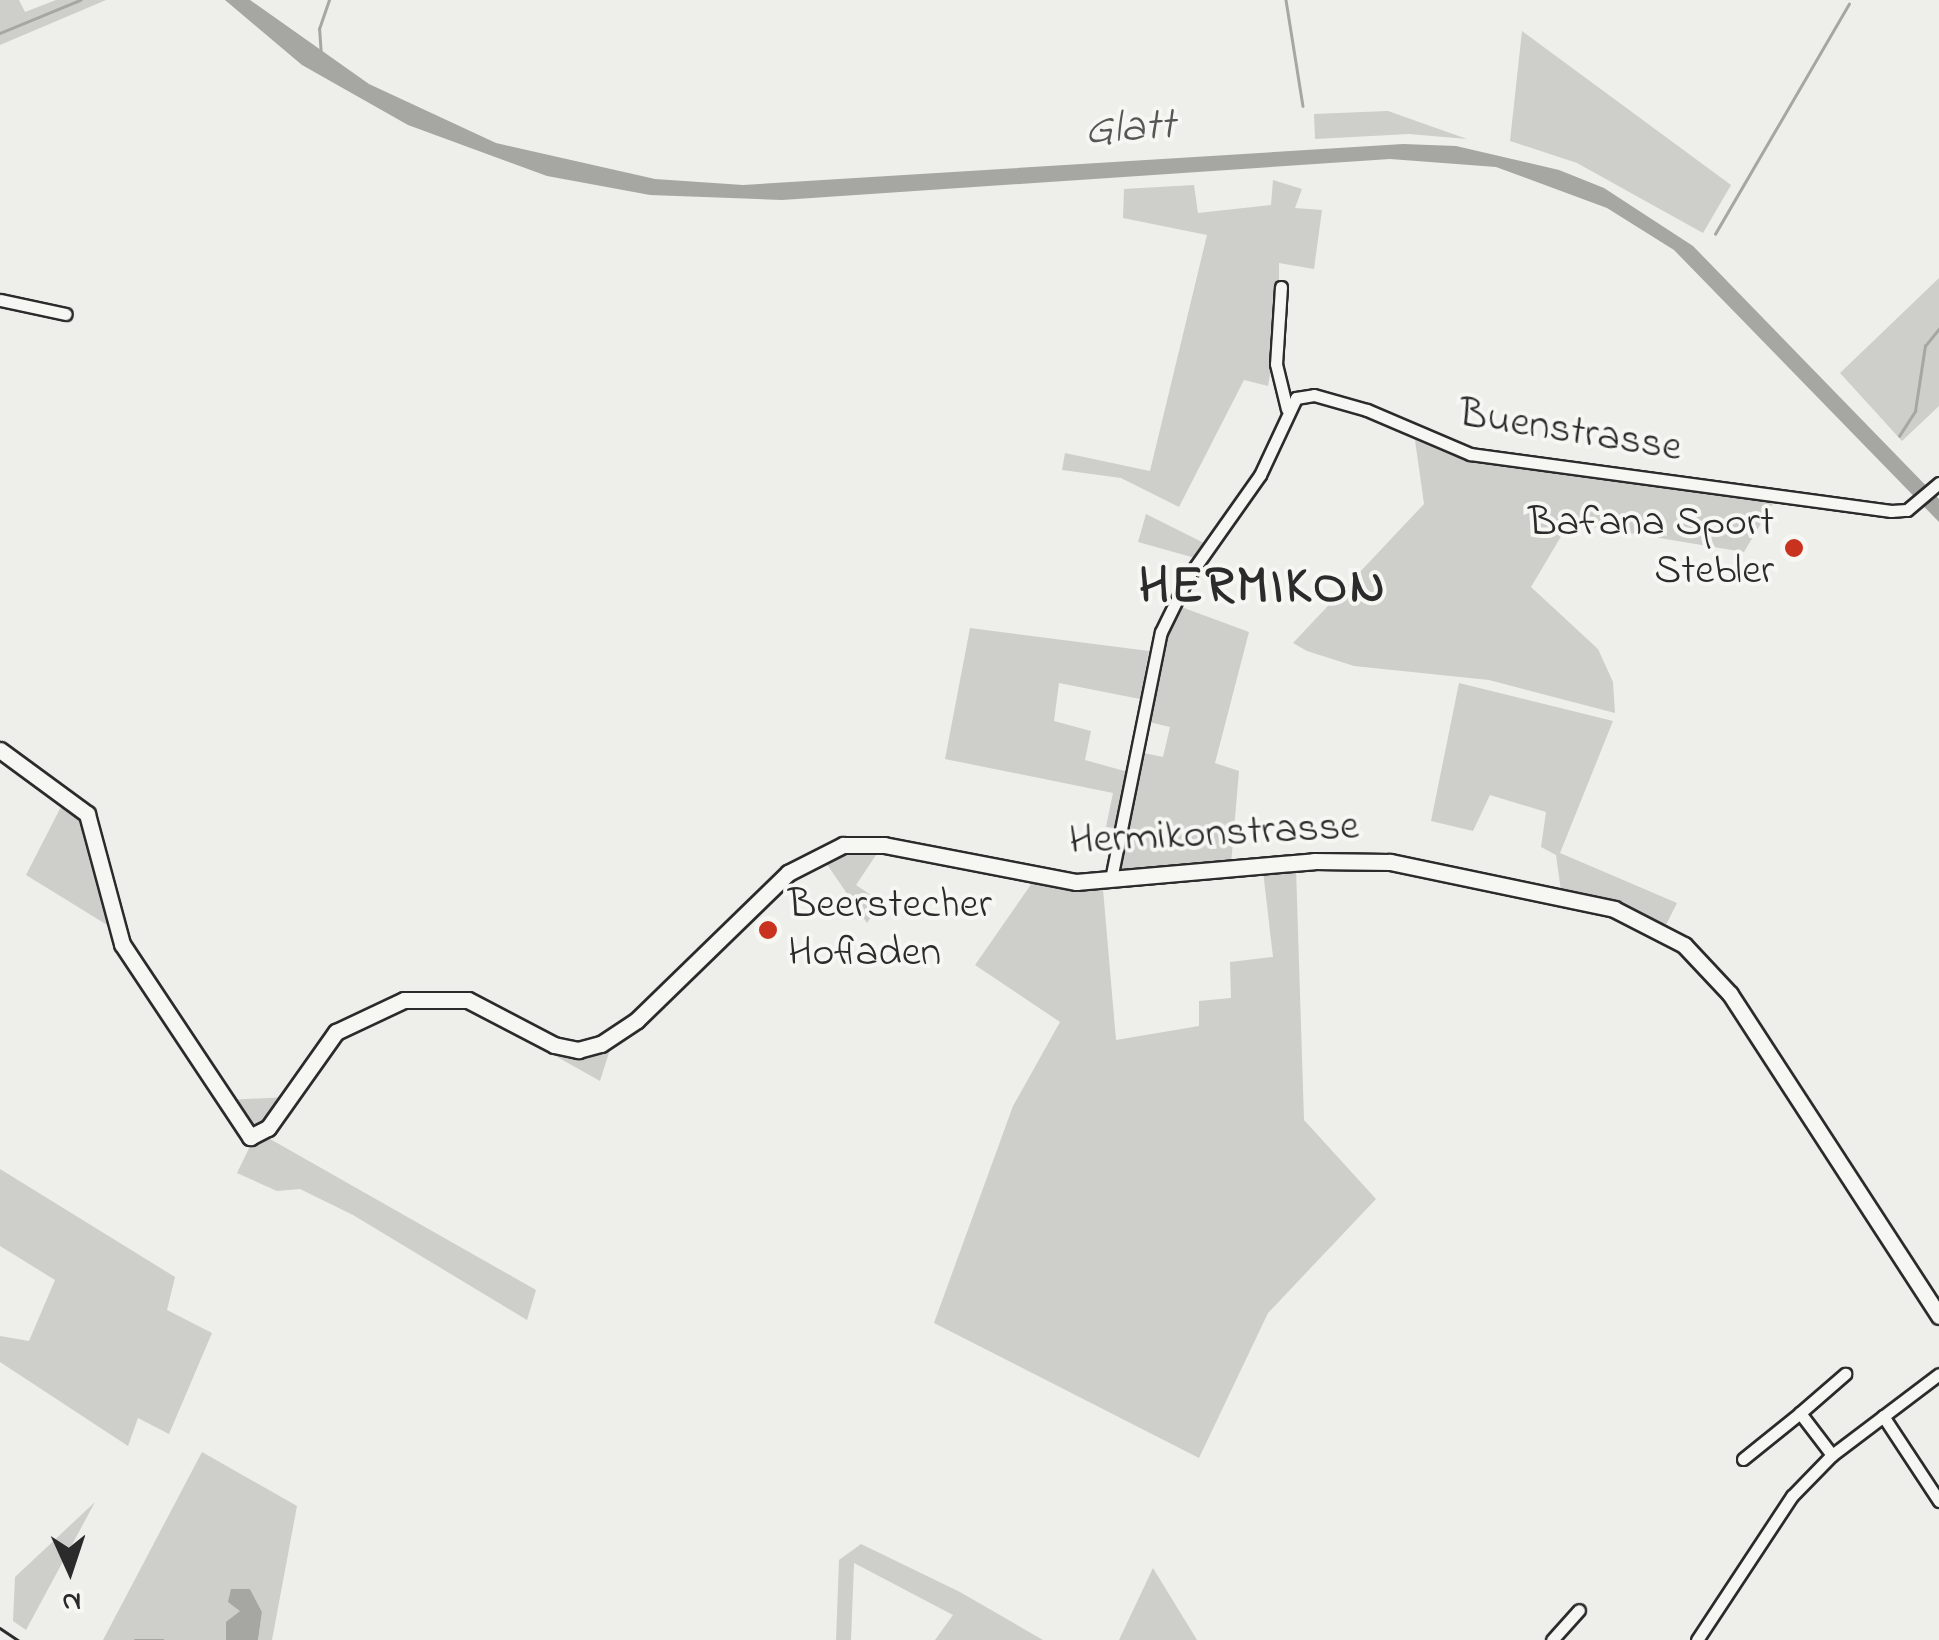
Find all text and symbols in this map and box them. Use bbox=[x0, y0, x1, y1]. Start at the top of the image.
water label: Glatt bbox=[1083, 100, 1177, 160]
street label: Buenstrasse bbox=[1455, 390, 1685, 474]
place label: Bafana Sport Stebler bbox=[1528, 499, 1774, 598]
marker: Bafana Sport Stebler bbox=[1783, 537, 1805, 559]
district label: HERMIKON bbox=[1139, 558, 1387, 620]
street label: Hermikonstrasse bbox=[1068, 802, 1360, 868]
place label: Beerstecher Hofladen bbox=[788, 881, 992, 979]
marker: Beerstecher Hofladen bbox=[757, 919, 779, 941]
north arrow bbox=[20, 1520, 120, 1620]
text: N bbox=[61, 1579, 82, 1621]

